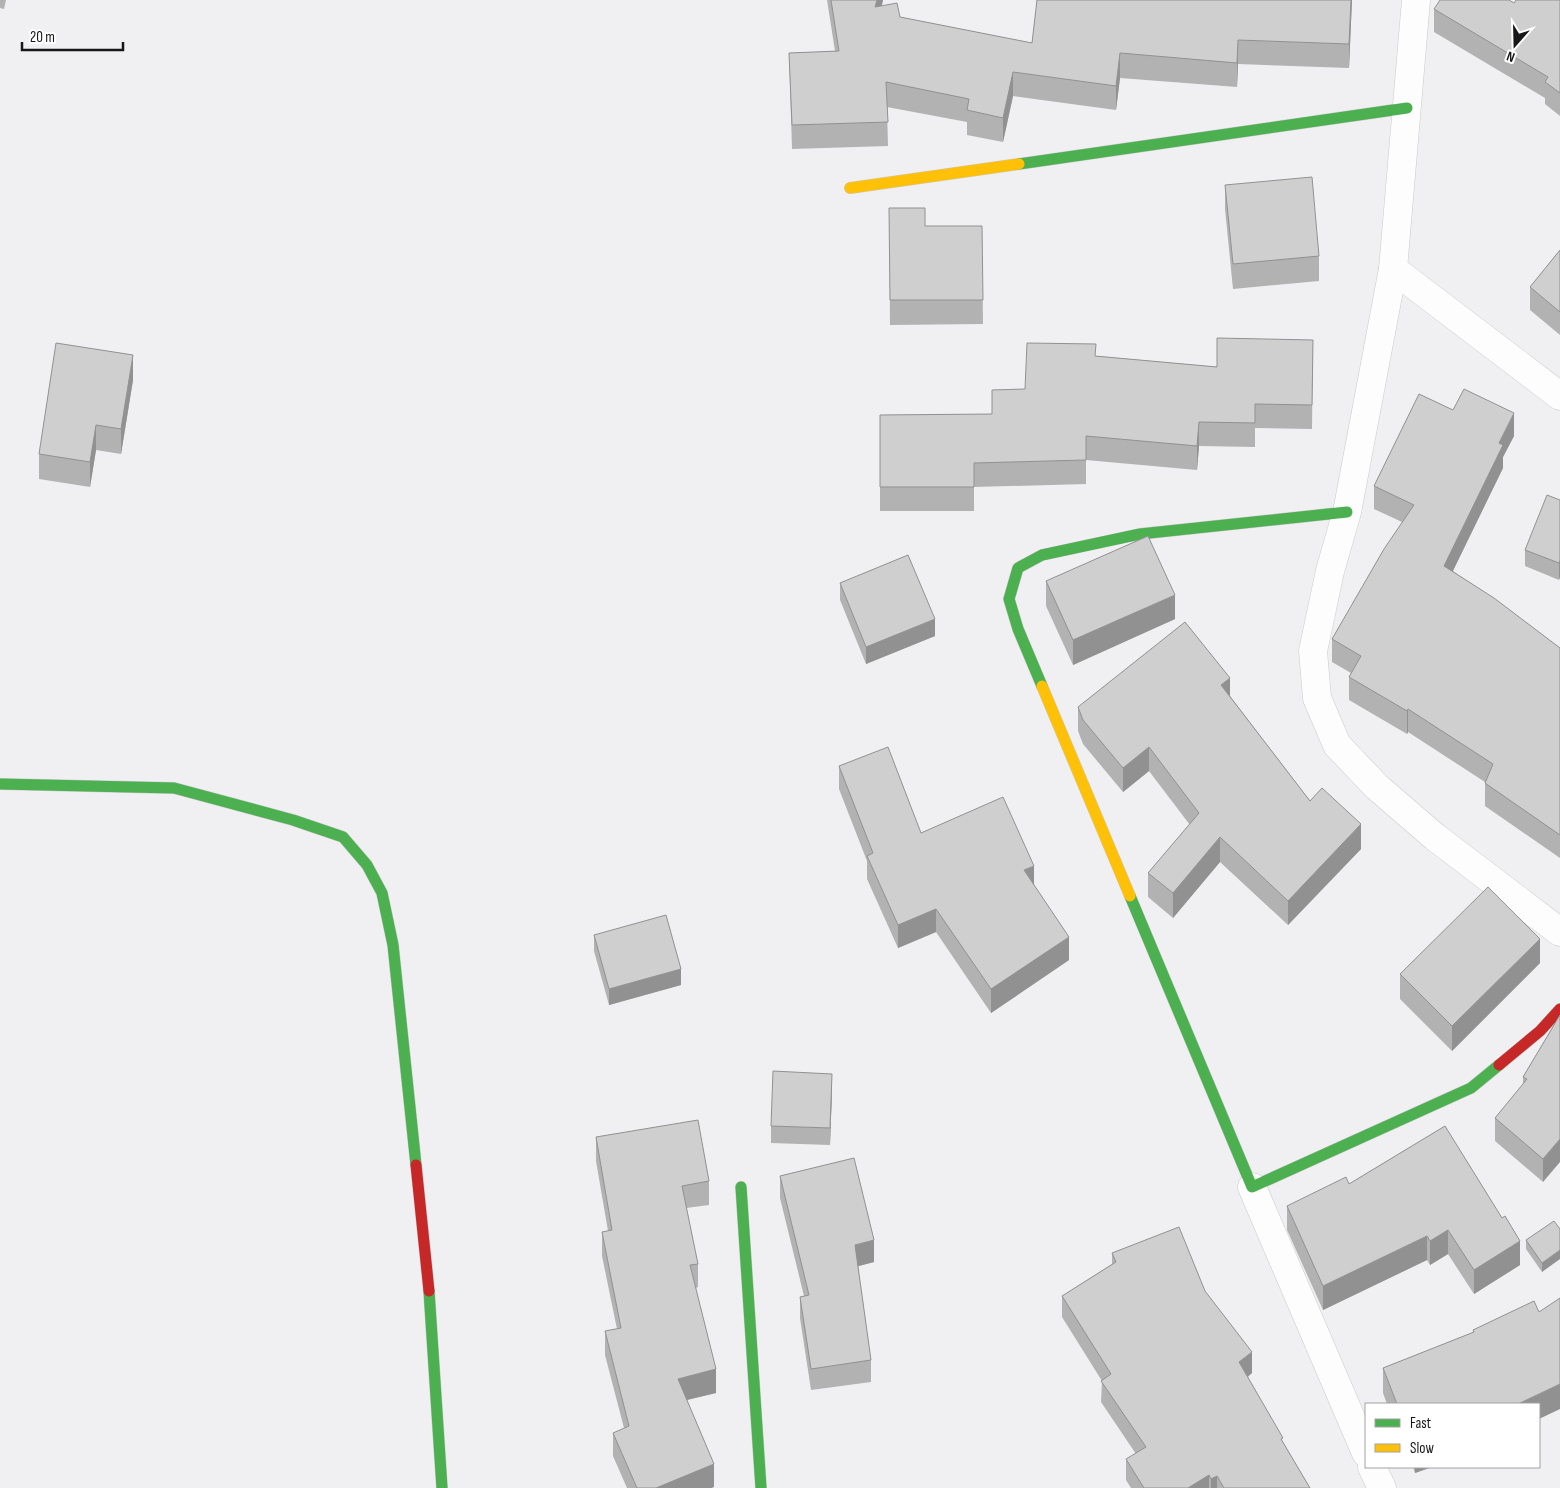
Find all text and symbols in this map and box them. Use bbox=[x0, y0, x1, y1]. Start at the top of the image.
scale bar bbox=[22, 20, 124, 52]
north arrow bbox=[1490, 20, 1540, 70]
text: 20 m bbox=[30, 28, 55, 47]
text: N bbox=[1504, 47, 1517, 66]
legend bbox=[1365, 1403, 1540, 1468]
text: Fast bbox=[1410, 1414, 1432, 1433]
text: Slow bbox=[1410, 1439, 1434, 1458]

